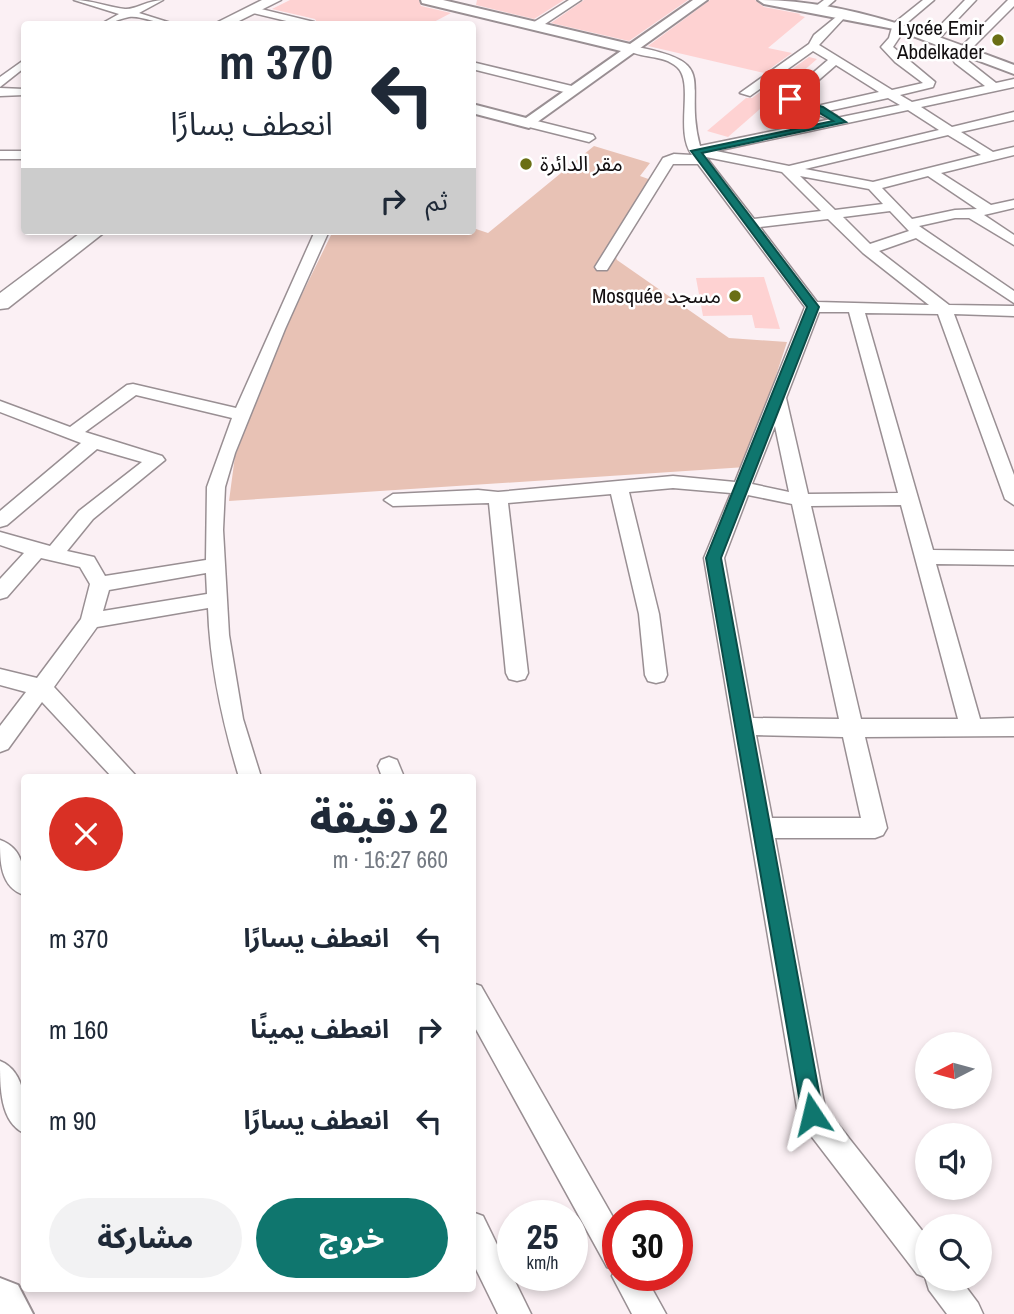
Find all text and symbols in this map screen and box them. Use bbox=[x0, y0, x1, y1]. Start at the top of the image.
place label: Lycée Emir Abdelkader bbox=[896, 13, 984, 66]
text: 370 m bbox=[219, 28, 333, 94]
marker: Lycée Emir Abdelkader bbox=[990, 32, 1006, 48]
icon: left bbox=[357, 49, 448, 140]
pin bbox=[760, 69, 820, 129]
icon: arrive bbox=[771, 80, 809, 118]
text: انعطف يسارًا bbox=[170, 102, 333, 145]
place label: مقر الدائرة bbox=[540, 149, 623, 178]
marker: مقر الدائرة bbox=[518, 156, 534, 172]
icon: right bbox=[374, 182, 412, 220]
text: ثم bbox=[426, 183, 448, 218]
place label: Mosquée مسجد bbox=[592, 281, 721, 310]
marker: Mosquée مسجد bbox=[727, 288, 743, 304]
text: 2 دقيقة bbox=[310, 790, 448, 846]
button: close bbox=[49, 797, 123, 871]
text: 660 m · 16:27 bbox=[333, 844, 448, 875]
text: انعطف يسارًا bbox=[243, 920, 389, 955]
icon: left bbox=[410, 920, 448, 958]
text: 370 m bbox=[49, 921, 108, 956]
text: انعطف يمينًا bbox=[250, 1011, 389, 1046]
icon: right bbox=[410, 1011, 448, 1049]
text: 160 m bbox=[49, 1012, 108, 1047]
north arrow bbox=[915, 1032, 992, 1110]
map controls bbox=[915, 1032, 992, 1291]
position arrow bbox=[775, 1077, 849, 1151]
text: انعطف يسارًا bbox=[243, 1102, 389, 1137]
icon: left bbox=[410, 1102, 448, 1140]
text: 90 m bbox=[49, 1103, 96, 1138]
button: sound bbox=[915, 1123, 992, 1200]
button: مشاركة bbox=[49, 1198, 242, 1278]
button: خروج bbox=[256, 1198, 448, 1278]
speed limit sign: 30 bbox=[602, 1200, 693, 1291]
text: 25 bbox=[527, 1213, 558, 1260]
button: search bbox=[915, 1214, 992, 1291]
text: km/h bbox=[527, 1250, 559, 1275]

